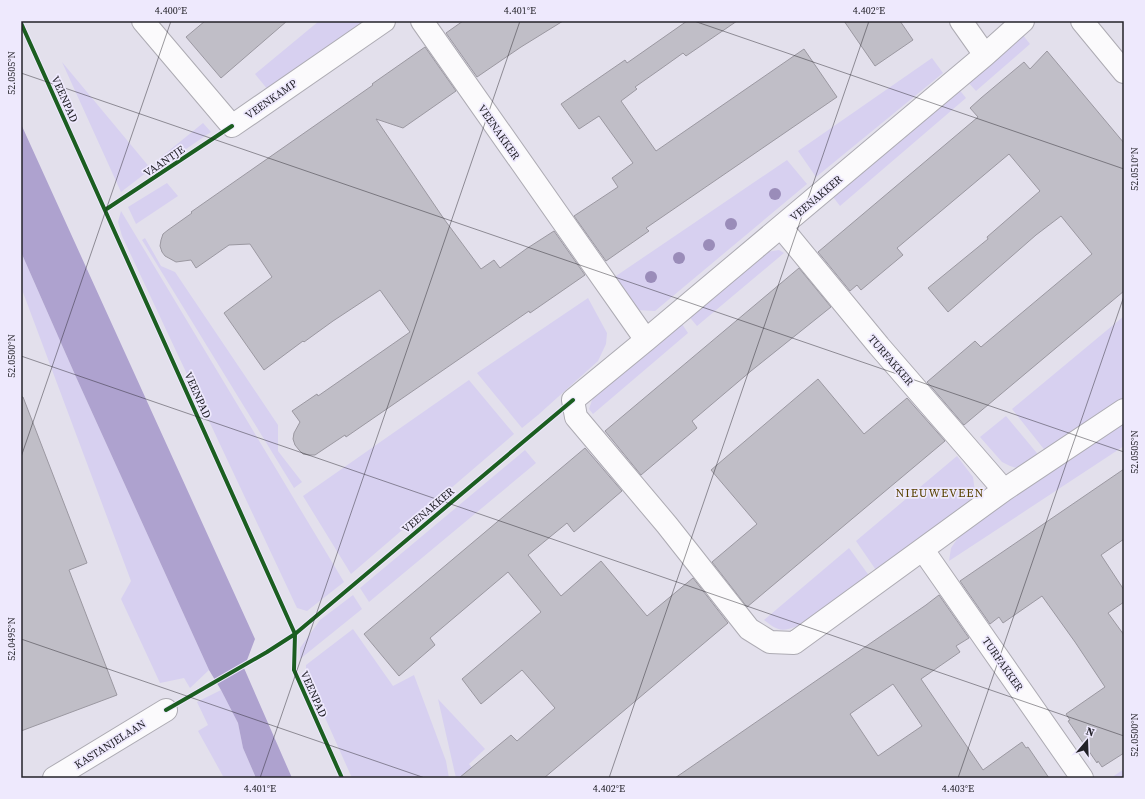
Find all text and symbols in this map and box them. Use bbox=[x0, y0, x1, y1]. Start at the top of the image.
text: 4.400°E bbox=[155, 4, 187, 17]
text: 4.401°E bbox=[504, 4, 536, 17]
text: 4.402°E bbox=[853, 4, 885, 17]
text: 52.0505°N bbox=[5, 51, 18, 95]
street label: VEENPAD bbox=[48, 74, 82, 125]
street label: VEENKAMP bbox=[243, 76, 300, 123]
street label: VEENAKKER bbox=[474, 102, 523, 163]
street label: VAANTJE bbox=[141, 142, 188, 181]
text: 52.0510°N bbox=[1128, 147, 1141, 191]
street label: VEENAKKER bbox=[787, 172, 846, 225]
street label: TURFAKKER bbox=[864, 332, 917, 389]
text: 52.0500°N bbox=[5, 334, 18, 378]
street label: VEENPAD bbox=[181, 370, 215, 421]
text: 52.0505°N bbox=[1128, 430, 1141, 474]
street label: VEENAKKER bbox=[399, 484, 458, 537]
district label: NIEUWEVEEN bbox=[896, 485, 984, 501]
text: 52.0495°N bbox=[5, 617, 18, 661]
street label: TURFAKKER bbox=[978, 634, 1027, 694]
street label: VEENPAD bbox=[297, 669, 331, 720]
text: 52.0500°N bbox=[1128, 713, 1141, 757]
street label: KASTANJELAAN bbox=[72, 716, 149, 772]
north arrow bbox=[1067, 721, 1107, 761]
text: N bbox=[1084, 724, 1096, 740]
text: 4.401°E bbox=[244, 782, 276, 795]
text: 4.402°E bbox=[593, 782, 625, 795]
text: 4.403°E bbox=[942, 782, 974, 795]

